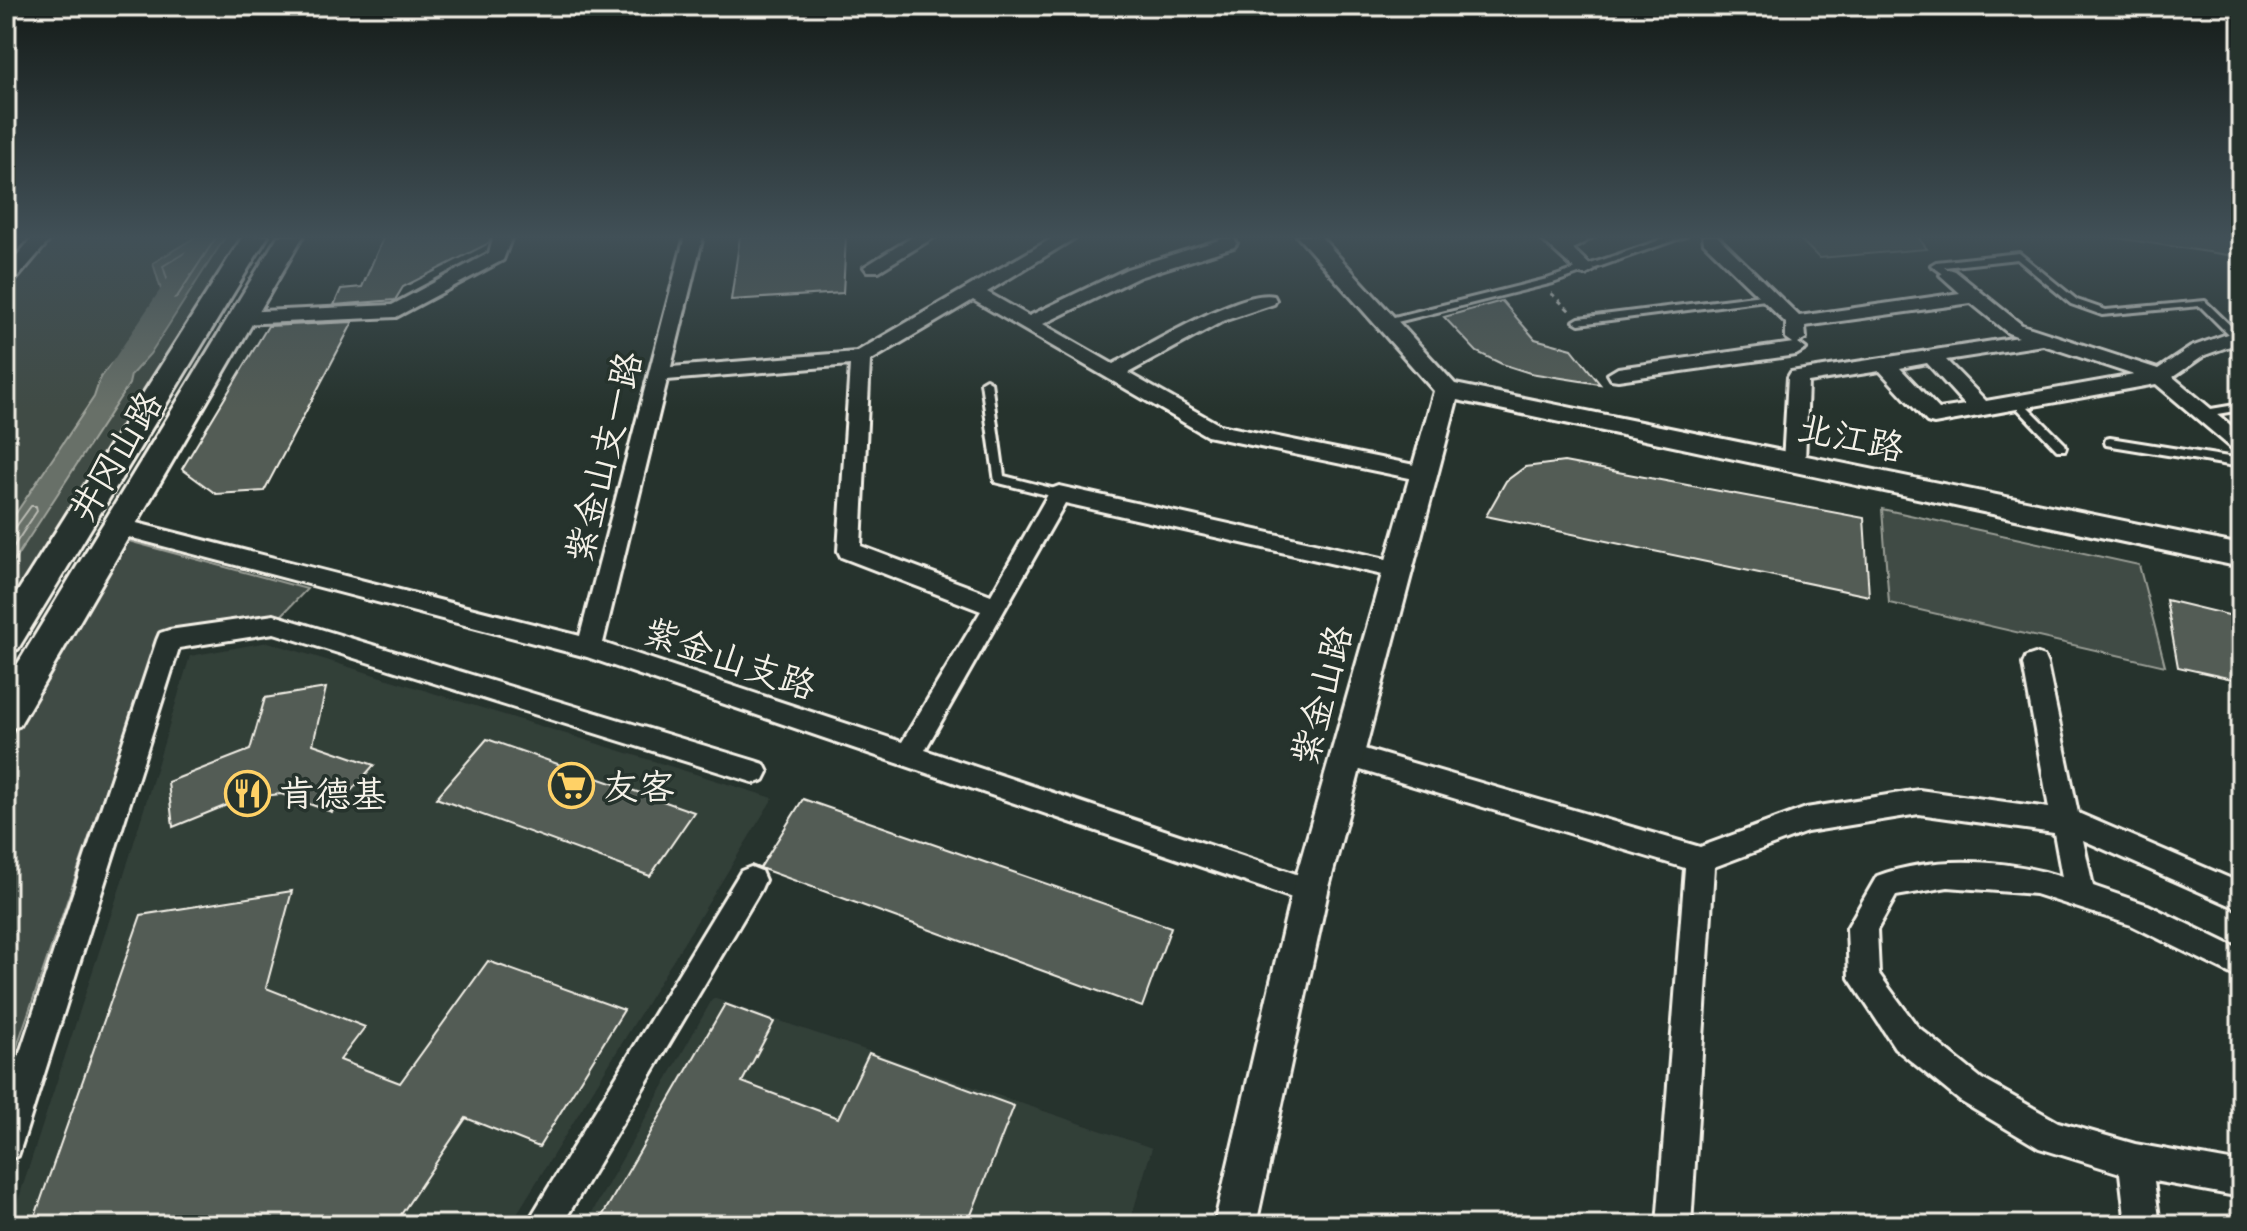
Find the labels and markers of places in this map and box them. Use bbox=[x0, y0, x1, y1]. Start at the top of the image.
supermarket icon: 友客 bbox=[548, 762, 596, 810]
place label: 友客 bbox=[603, 764, 675, 817]
restaurant icon: 肯德基 bbox=[224, 769, 272, 817]
place label: 肯德基 bbox=[279, 771, 387, 824]

